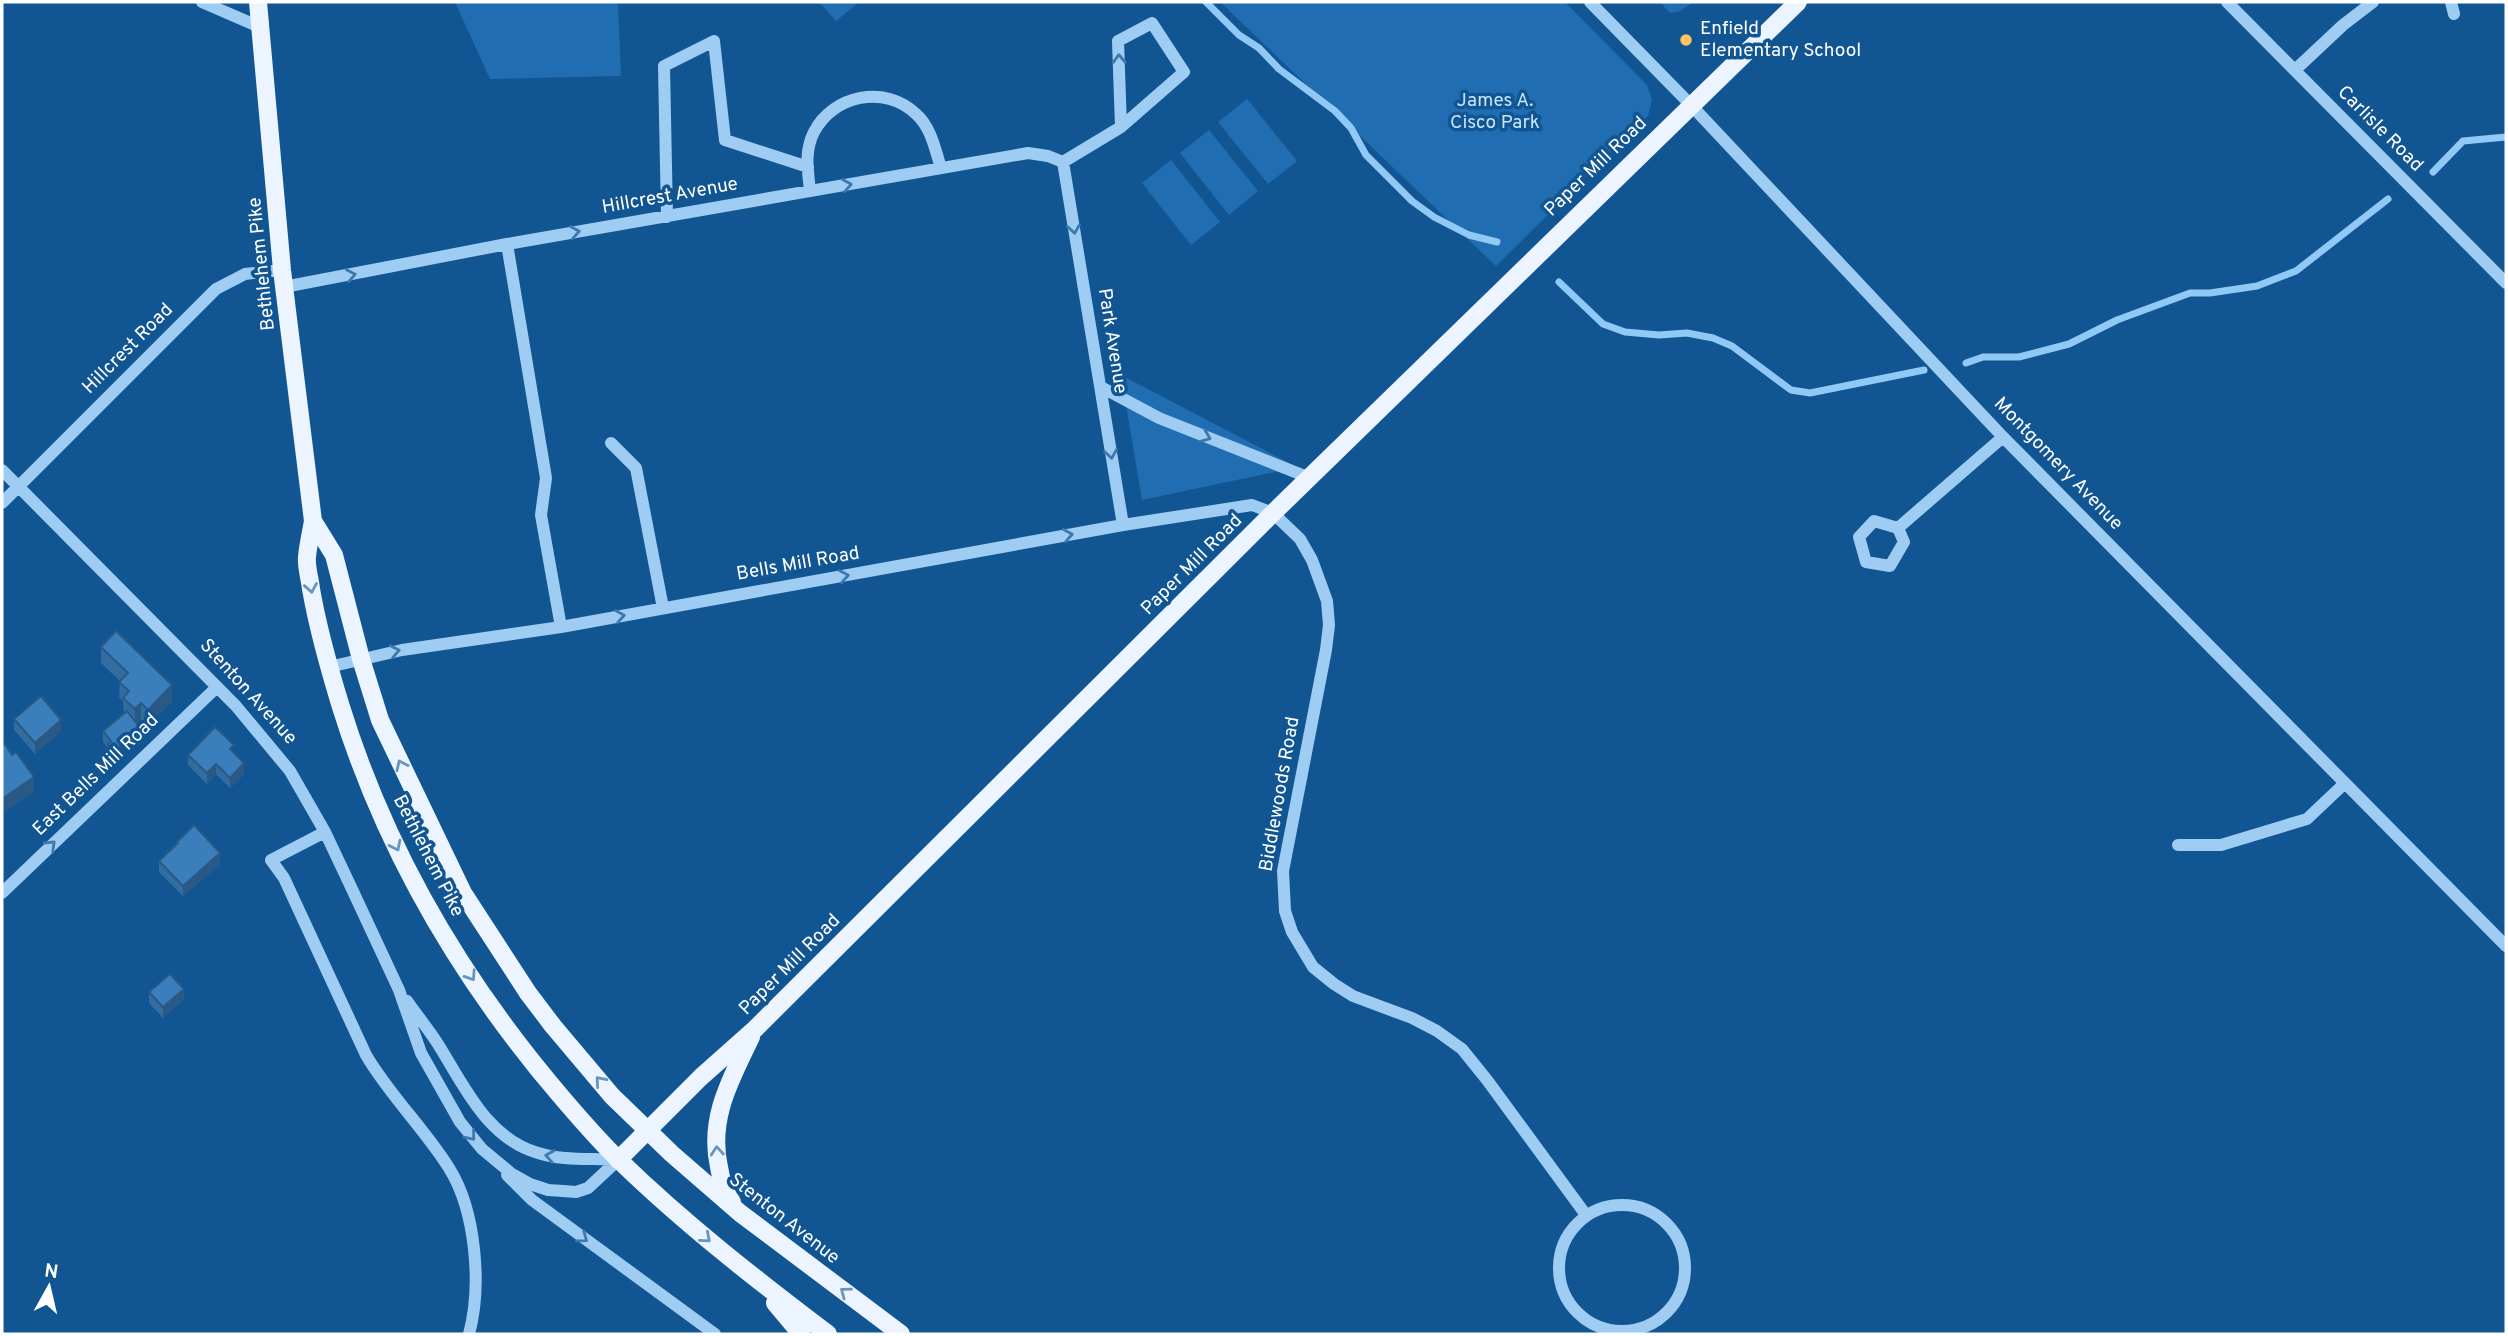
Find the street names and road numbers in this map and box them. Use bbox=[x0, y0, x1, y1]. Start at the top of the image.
street label: Carlisle Road bbox=[2332, 81, 2428, 177]
street label: Paper Mill Road bbox=[1540, 112, 1652, 222]
street label: Hillcrest Avenue bbox=[600, 172, 740, 220]
street label: Bethlehem Pike bbox=[243, 196, 281, 332]
street label: Park Avenue bbox=[1092, 287, 1132, 395]
street label: Hillcrest Road bbox=[77, 298, 179, 400]
street label: Montgomery Avenue bbox=[1988, 392, 2128, 536]
street label: Paper Mill Road bbox=[1136, 509, 1248, 621]
street label: Bells Mill Road bbox=[735, 541, 861, 587]
street label: Stenton Avenue bbox=[194, 634, 302, 750]
street label: East Bells Mill Road bbox=[28, 709, 164, 841]
street label: Biddlewoods Road bbox=[1255, 715, 1305, 873]
street label: Bethlehem Pike bbox=[387, 791, 469, 921]
street label: Paper Mill Road bbox=[734, 909, 846, 1021]
street label: Stenton Avenue bbox=[724, 1168, 844, 1270]

